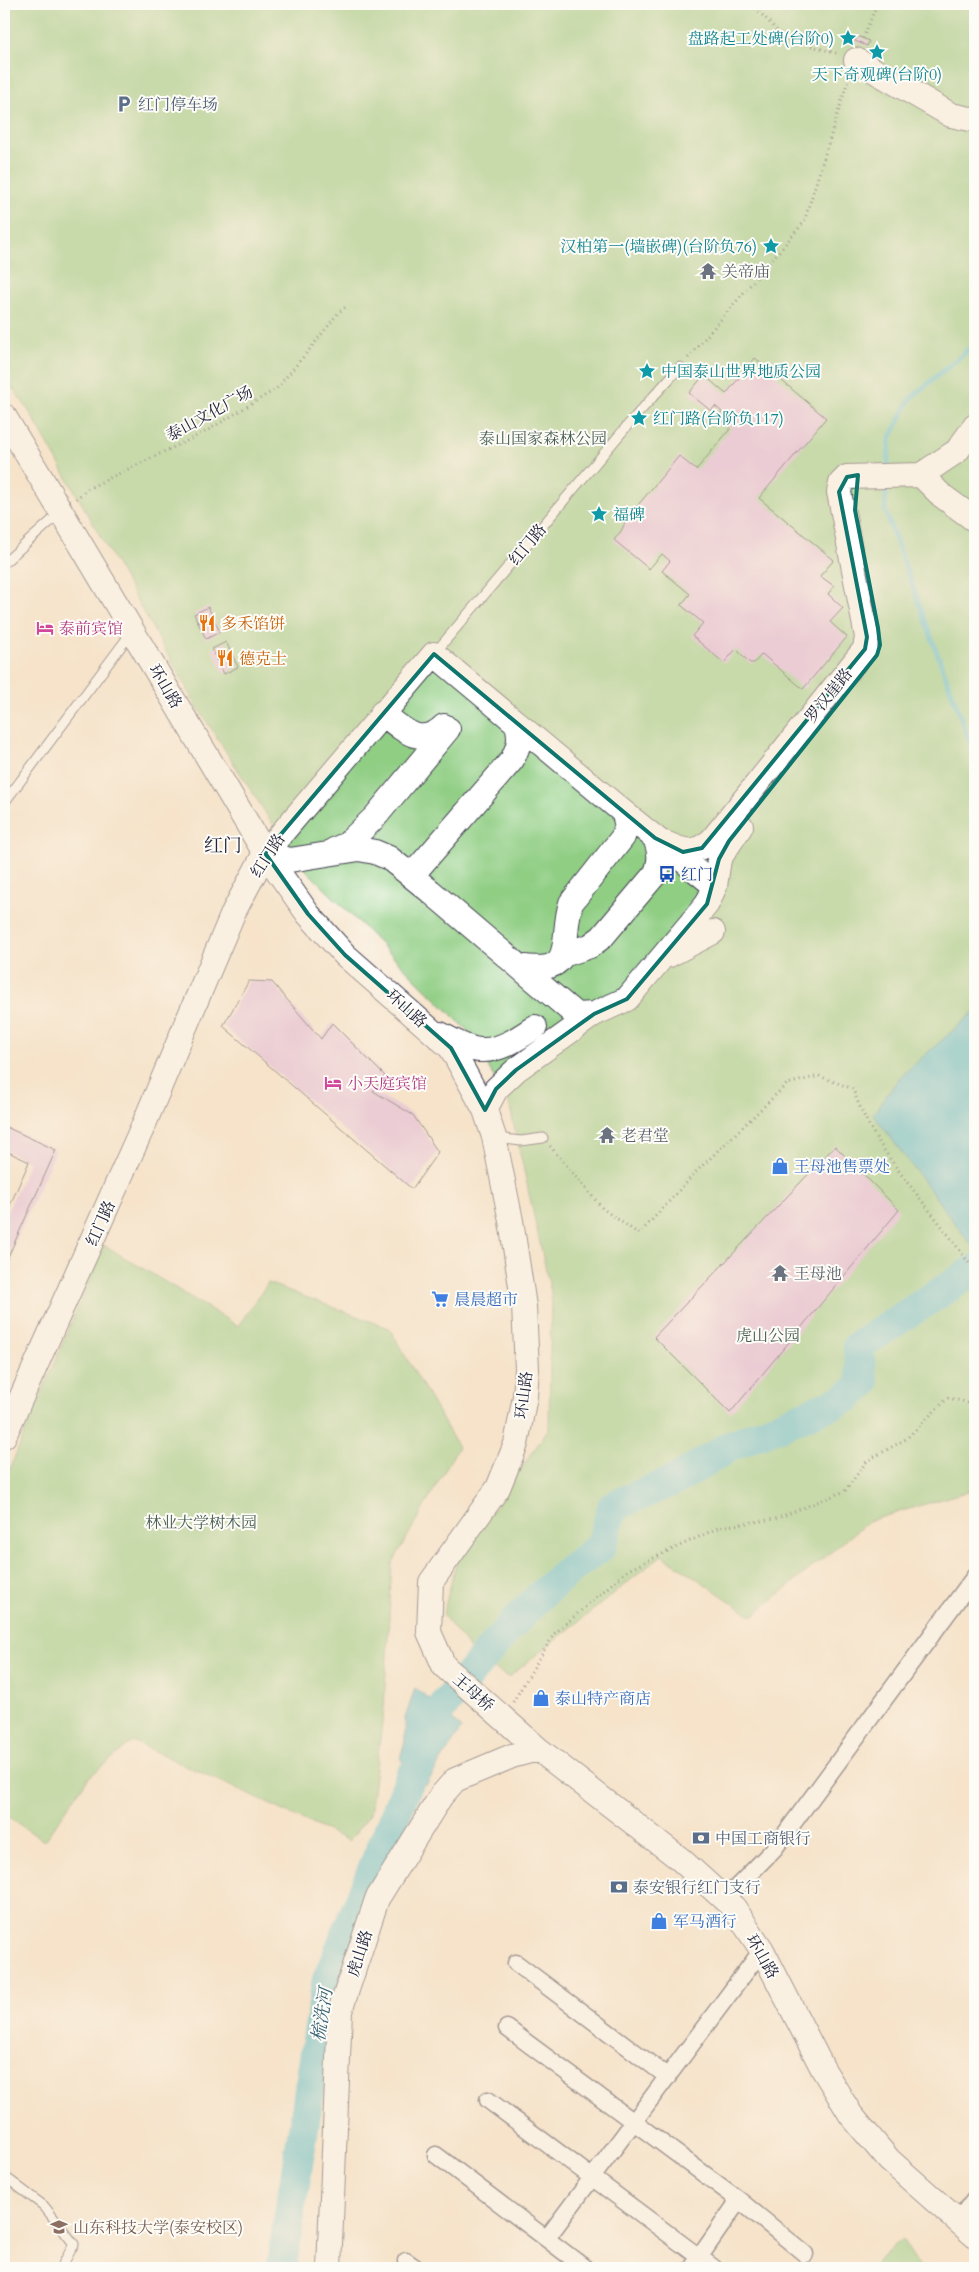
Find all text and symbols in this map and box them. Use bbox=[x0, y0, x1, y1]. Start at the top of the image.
place label: 盘路起工处碑(台阶0) bbox=[688, 28, 834, 50]
place icon: 盘路起工处碑(台阶0) bbox=[838, 28, 858, 48]
place icon: 天下奇观碑(台阶0) bbox=[867, 42, 887, 62]
place label: 天下奇观碑(台阶0) bbox=[812, 64, 942, 86]
parking icon: 红门停车场 bbox=[114, 94, 134, 114]
place label: 红门停车场 bbox=[138, 94, 218, 116]
place label: 汉柏第一(墙嵌碑)(台阶负76) bbox=[560, 236, 757, 258]
place icon: 汉柏第一(墙嵌碑)(台阶负76) bbox=[761, 236, 781, 256]
temple icon: 关帝庙 bbox=[698, 261, 718, 281]
place label: 关帝庙 bbox=[722, 261, 770, 283]
place icon: 中国泰山世界地质公园 bbox=[637, 361, 657, 381]
place label: 中国泰山世界地质公园 bbox=[661, 361, 821, 383]
street label: 泰山文化广场 bbox=[162, 381, 257, 447]
place icon: 红门路(台阶负117) bbox=[629, 408, 649, 428]
place label: 红门路(台阶负117) bbox=[653, 408, 784, 430]
park label: 泰山国家森林公园 bbox=[479, 428, 607, 450]
place icon: 福碑 bbox=[589, 504, 609, 524]
place label: 福碑 bbox=[613, 504, 645, 526]
street label: 红门路 bbox=[504, 519, 552, 570]
restaurant icon: 多禾馅饼 bbox=[197, 613, 217, 633]
place label: 多禾馅饼 bbox=[221, 613, 285, 635]
hotel icon: 泰前宾馆 bbox=[35, 618, 55, 638]
place label: 泰前宾馆 bbox=[59, 618, 123, 640]
restaurant icon: 德克士 bbox=[215, 648, 235, 668]
place label: 德克士 bbox=[239, 648, 287, 670]
street label: 环山路 bbox=[143, 660, 187, 713]
street label: 罗汉崖路 bbox=[800, 664, 857, 727]
street label: 红门路 bbox=[246, 829, 290, 882]
district label: 红门 bbox=[204, 833, 242, 859]
bus stop icon: 红门 bbox=[657, 864, 677, 884]
place label: 红门 bbox=[681, 864, 713, 886]
street label: 环山路 bbox=[381, 985, 432, 1033]
hotel icon: 小天庭宾馆 bbox=[323, 1073, 343, 1093]
place label: 小天庭宾馆 bbox=[347, 1073, 427, 1095]
temple icon: 老君堂 bbox=[597, 1125, 617, 1145]
place label: 老君堂 bbox=[621, 1125, 669, 1147]
shop icon: 王母池售票处 bbox=[770, 1156, 790, 1176]
place label: 王母池售票处 bbox=[794, 1156, 890, 1178]
street label: 红门路 bbox=[81, 1197, 121, 1250]
temple icon: 王母池 bbox=[770, 1263, 790, 1283]
place label: 王母池 bbox=[794, 1263, 842, 1285]
supermarket icon: 晨晨超市 bbox=[430, 1289, 450, 1309]
place label: 晨晨超市 bbox=[454, 1289, 518, 1311]
park label: 虎山公园 bbox=[736, 1325, 800, 1347]
street label: 环山路 bbox=[510, 1370, 538, 1420]
park label: 林业大学树木园 bbox=[145, 1512, 257, 1534]
street label: 王母桥 bbox=[448, 1669, 499, 1717]
shop icon: 泰山特产商店 bbox=[531, 1688, 551, 1708]
place label: 泰山特产商店 bbox=[555, 1688, 651, 1710]
bank icon: 中国工商银行 bbox=[691, 1828, 711, 1848]
place label: 中国工商银行 bbox=[715, 1828, 811, 1850]
bank icon: 泰安银行红门支行 bbox=[609, 1877, 629, 1897]
place label: 泰安银行红门支行 bbox=[633, 1877, 761, 1899]
shop icon: 军马酒行 bbox=[649, 1911, 669, 1931]
place label: 军马酒行 bbox=[673, 1911, 737, 1933]
street label: 虎山路 bbox=[342, 1927, 378, 1980]
street label: 环山路 bbox=[741, 1930, 784, 1983]
water label: 梳洗河 bbox=[306, 1983, 340, 2044]
school or university icon: 山东科技大学(泰安校区) bbox=[49, 2217, 69, 2237]
place label: 山东科技大学(泰安校区) bbox=[73, 2217, 243, 2239]

